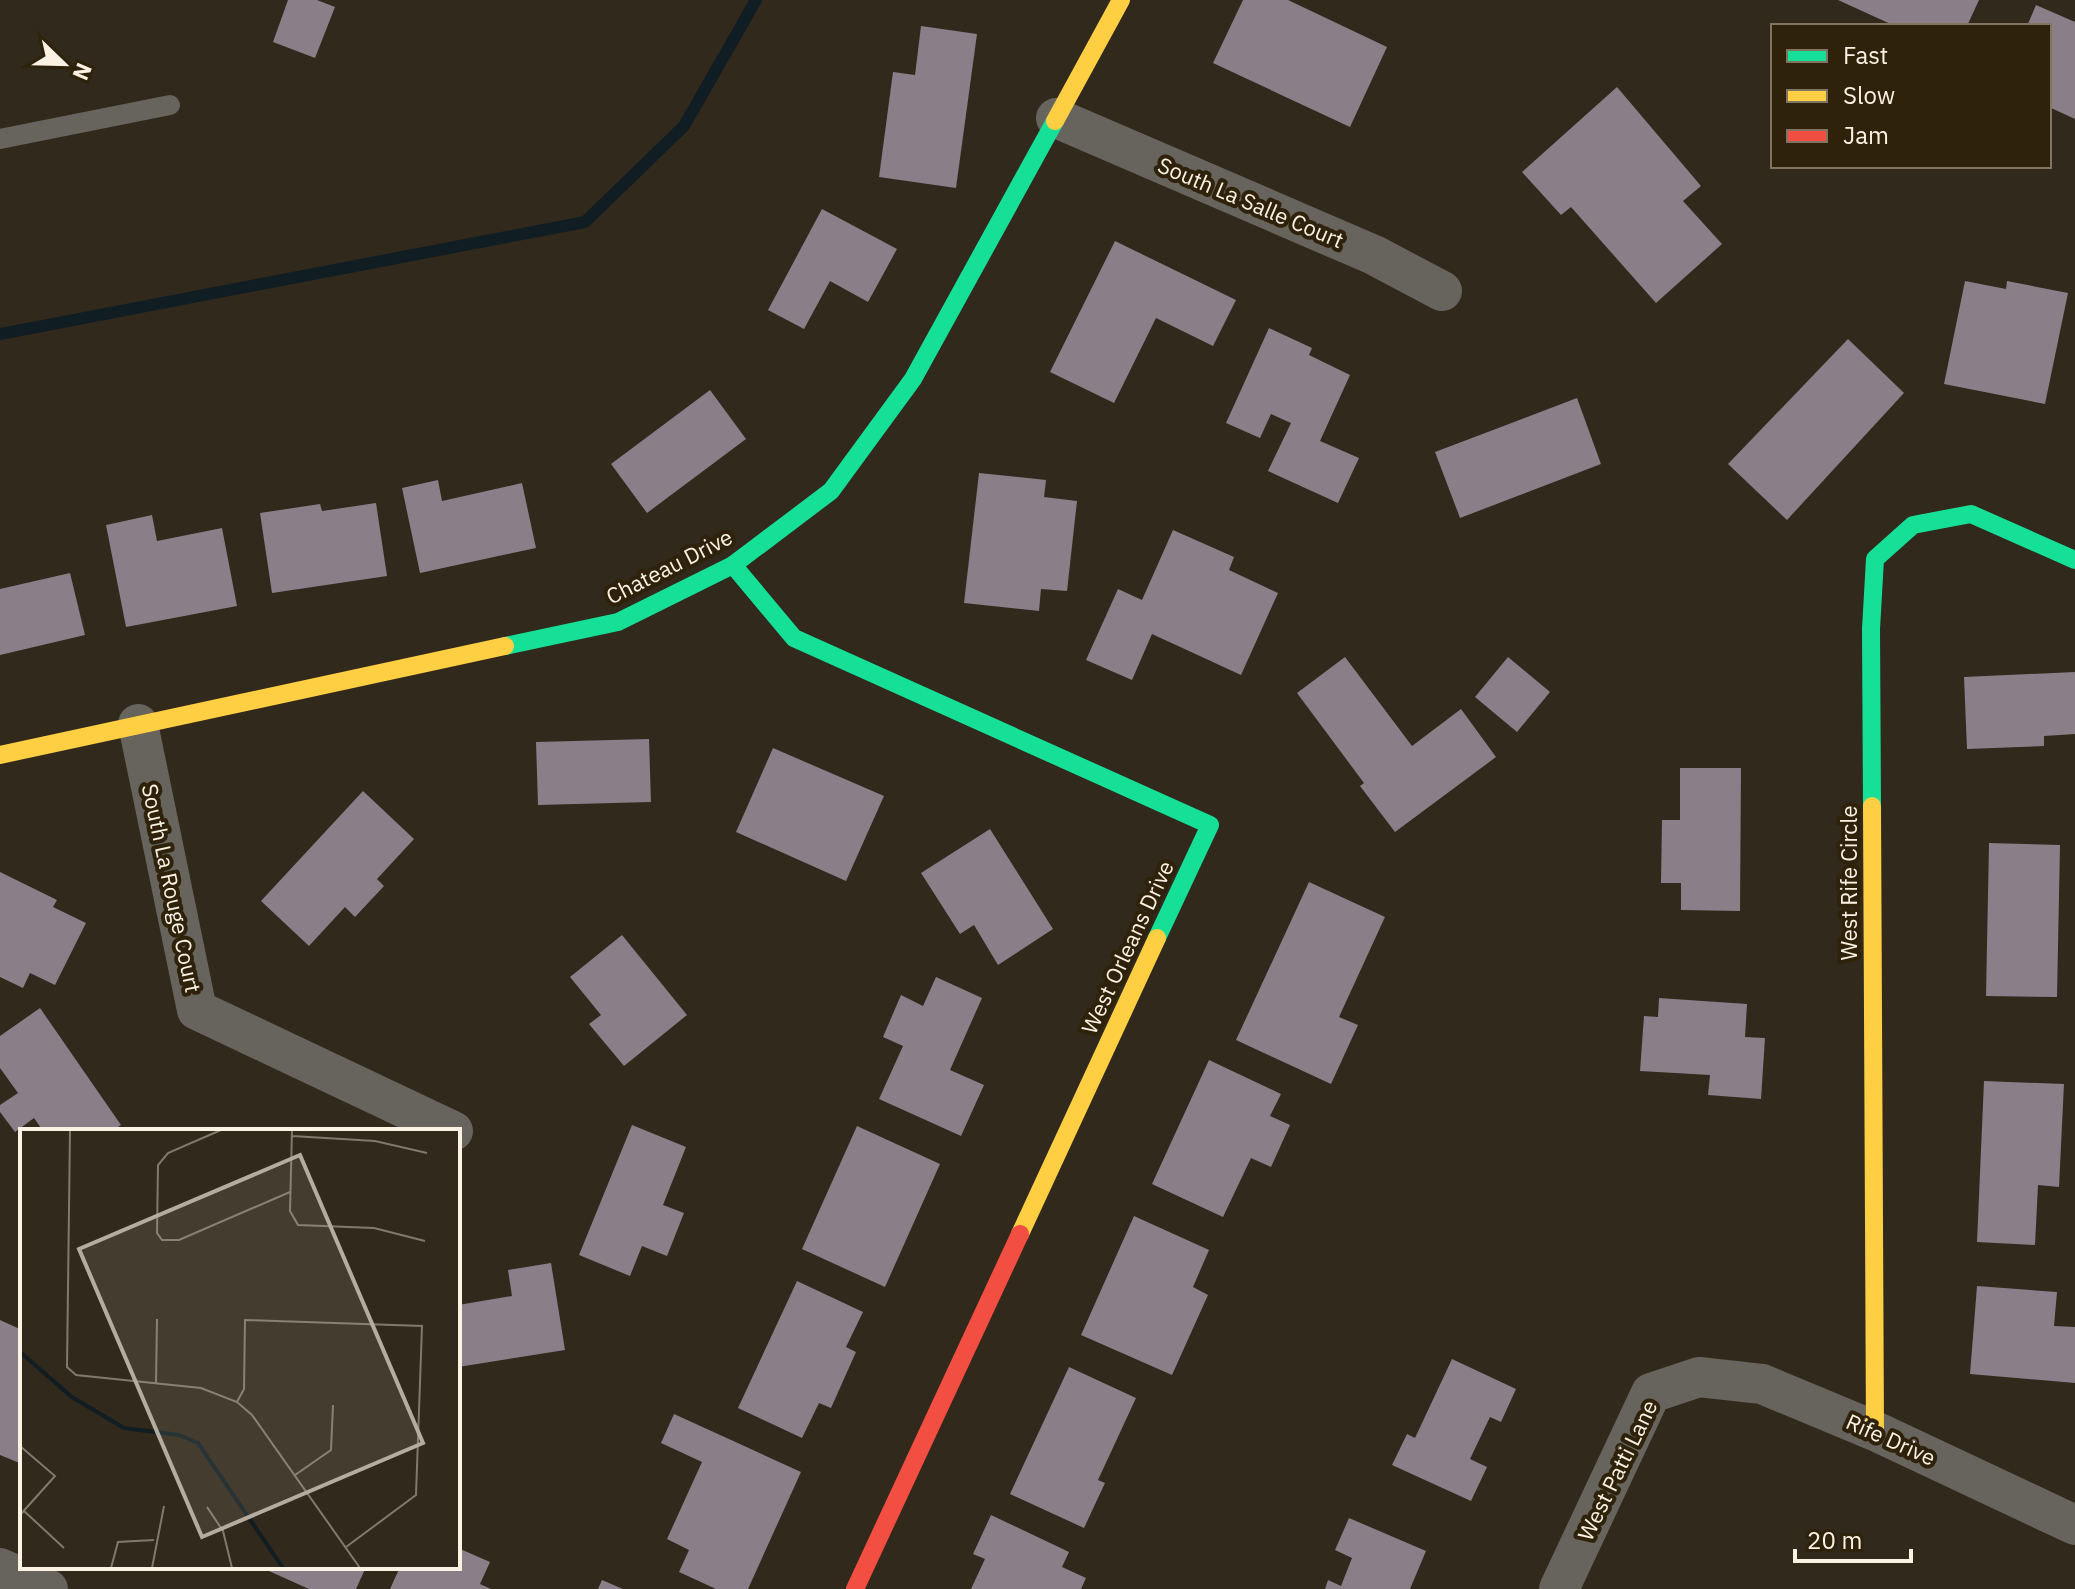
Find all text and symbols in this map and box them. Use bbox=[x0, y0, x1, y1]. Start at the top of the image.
north arrow bbox=[24, 24, 104, 104]
legend bbox=[1771, 24, 2051, 168]
text: Fast bbox=[1843, 39, 1888, 71]
text: N bbox=[66, 59, 99, 85]
text: Slow bbox=[1843, 79, 1895, 111]
text: Jam bbox=[1843, 119, 1889, 151]
street label: South La Salle Court bbox=[1154, 150, 1348, 254]
street label: Chateau Drive bbox=[601, 522, 737, 610]
street label: South La Rouge Court bbox=[136, 781, 208, 995]
street label: West Rife Circle bbox=[1834, 806, 1863, 960]
street label: West Orleans Drive bbox=[1074, 856, 1180, 1038]
inset map bbox=[20, 1129, 460, 1569]
street label: West Patti Lane bbox=[1570, 1395, 1664, 1545]
street label: Rife Drive bbox=[1842, 1406, 1940, 1472]
scale bar bbox=[1795, 1513, 1911, 1563]
text: 20 m bbox=[1807, 1524, 1862, 1556]

